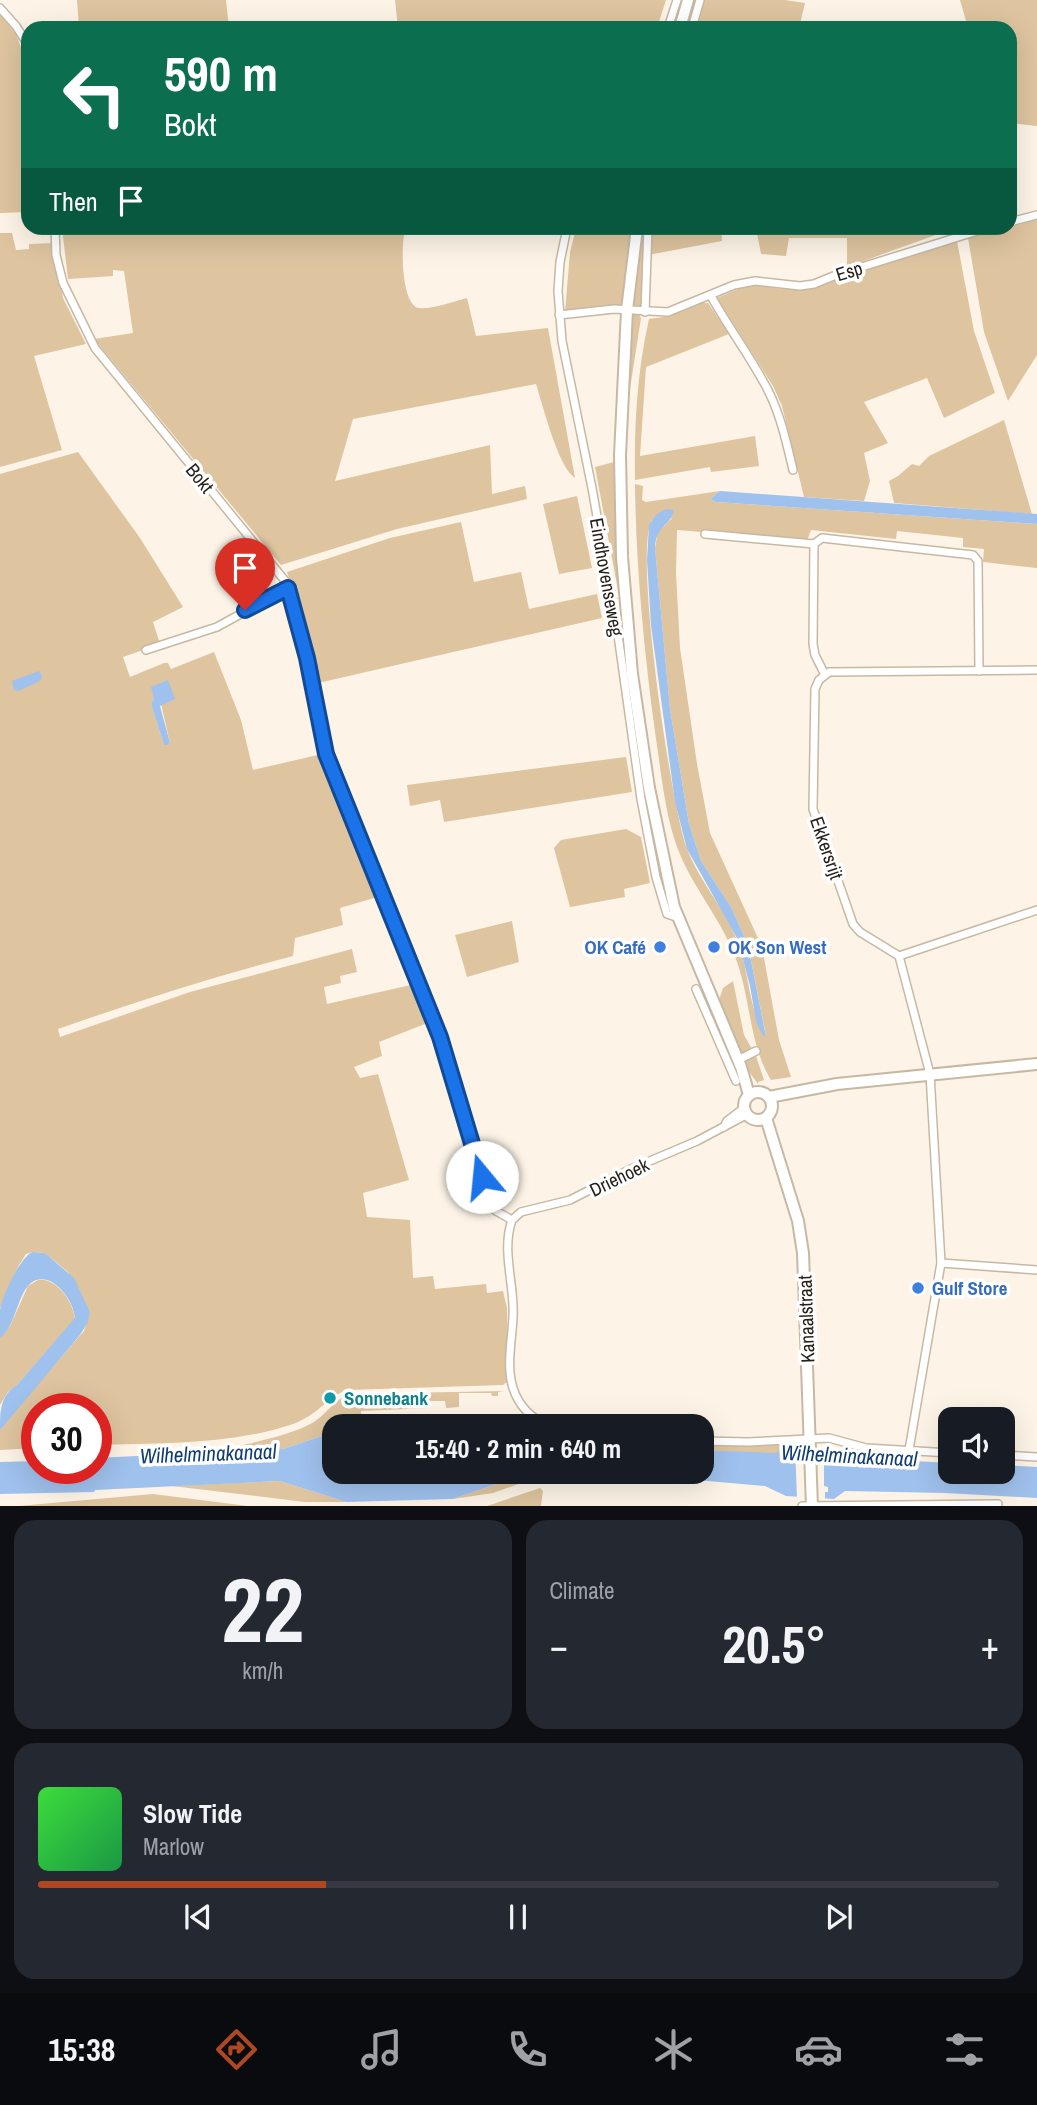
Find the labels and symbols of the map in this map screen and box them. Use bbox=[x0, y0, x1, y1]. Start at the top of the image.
street label: Esp bbox=[832, 255, 866, 287]
street label: Bokt bbox=[180, 458, 220, 499]
street label: Eindhovenseweg bbox=[584, 516, 630, 638]
pin bbox=[215, 538, 275, 610]
street label: Ekkersrijt bbox=[804, 813, 850, 884]
place label: OK Café bbox=[585, 934, 646, 960]
place label: OK Son West bbox=[728, 934, 826, 960]
marker: OK Café bbox=[652, 939, 668, 955]
marker: OK Son West bbox=[706, 939, 722, 955]
position arrow bbox=[445, 1140, 519, 1214]
street label: Driehoek bbox=[585, 1151, 653, 1203]
street label: Kanaalstraat bbox=[791, 1274, 821, 1363]
place label: Gulf Store bbox=[932, 1275, 1008, 1301]
marker: Gulf Store bbox=[910, 1280, 926, 1296]
place label: Sonnebank bbox=[344, 1385, 428, 1411]
marker: Sonnebank bbox=[322, 1390, 338, 1406]
speed limit sign: 30 bbox=[21, 1393, 112, 1484]
water label: Wilhelminakanaal bbox=[139, 1437, 278, 1470]
water label: Wilhelminakanaal bbox=[780, 1437, 919, 1474]

